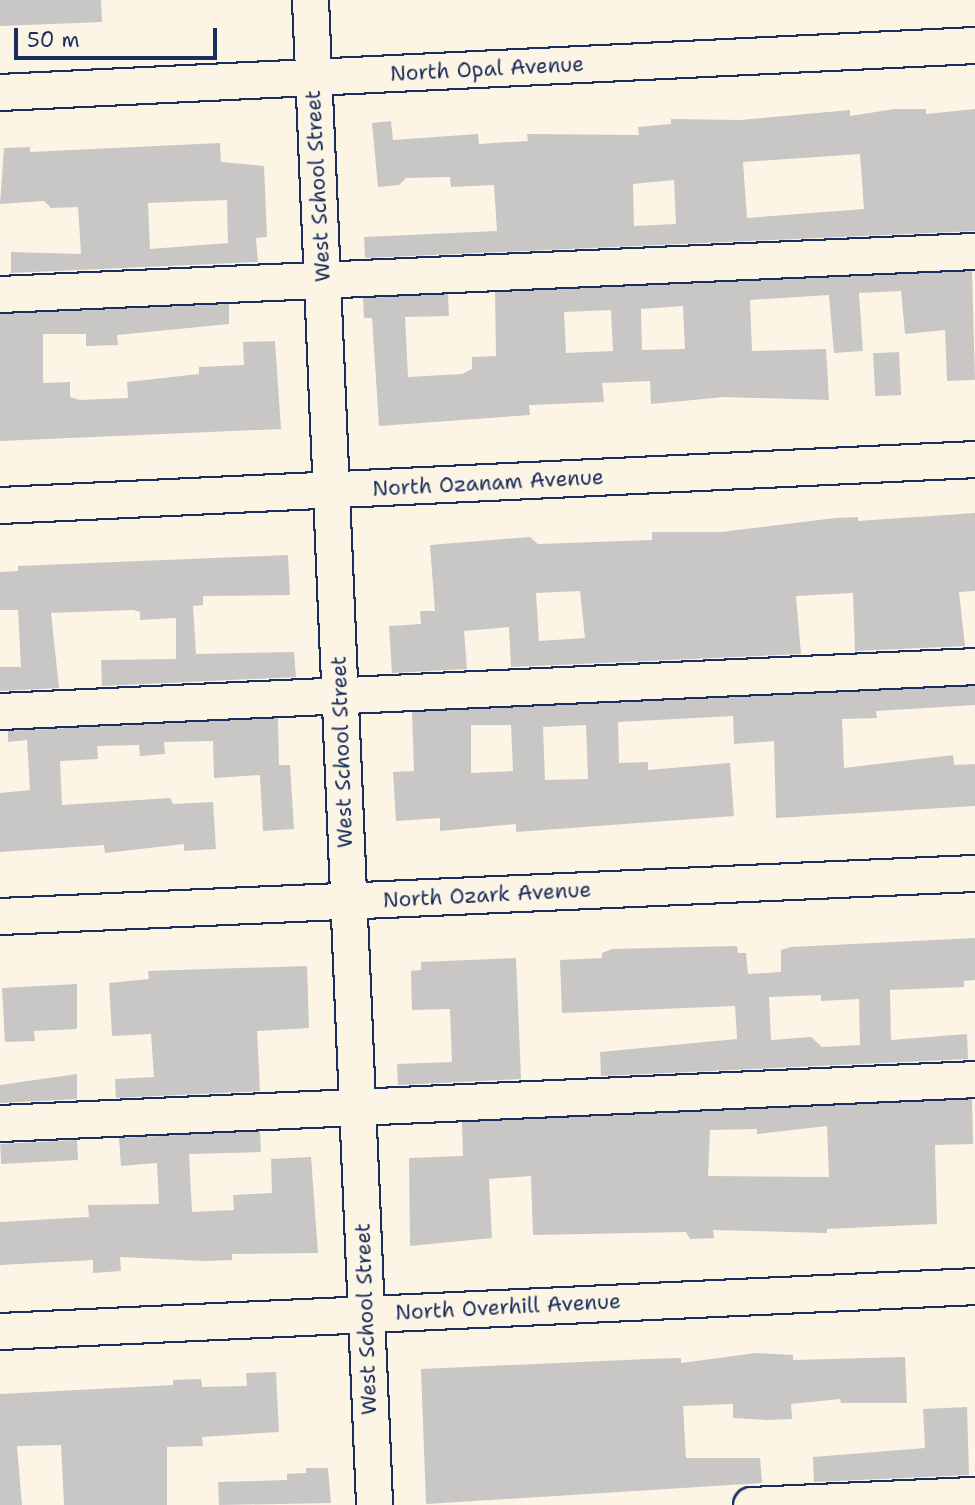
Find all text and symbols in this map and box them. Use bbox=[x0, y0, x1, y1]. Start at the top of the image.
scale bar bbox=[18, 14, 220, 58]
text: 50 m bbox=[27, 26, 80, 54]
street label: North Opal Avenue bbox=[389, 51, 585, 87]
street label: West School Street bbox=[300, 89, 336, 283]
street label: North Ozanam Avenue bbox=[372, 464, 604, 502]
street label: West School Street bbox=[326, 655, 358, 849]
street label: North Ozark Avenue bbox=[382, 877, 592, 913]
street label: West School Street bbox=[350, 1222, 382, 1416]
street label: North Overhill Avenue bbox=[395, 1289, 621, 1325]

